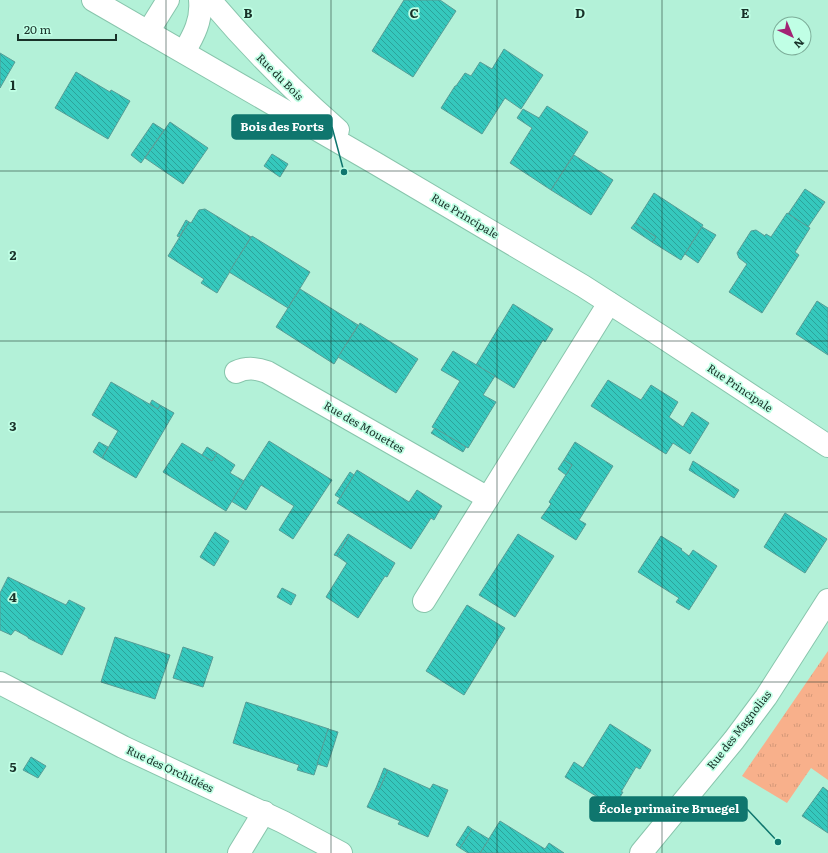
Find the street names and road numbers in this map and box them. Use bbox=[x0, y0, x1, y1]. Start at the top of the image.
street label: Rue du Bois bbox=[254, 49, 308, 103]
street label: Rue Principale bbox=[429, 189, 503, 242]
street label: Rue Principale bbox=[704, 359, 777, 415]
street label: Rue des Mouettes bbox=[321, 397, 408, 456]
street label: Rue des Magnolias bbox=[702, 687, 774, 772]
street label: Rue des Orchidées bbox=[124, 741, 217, 795]

